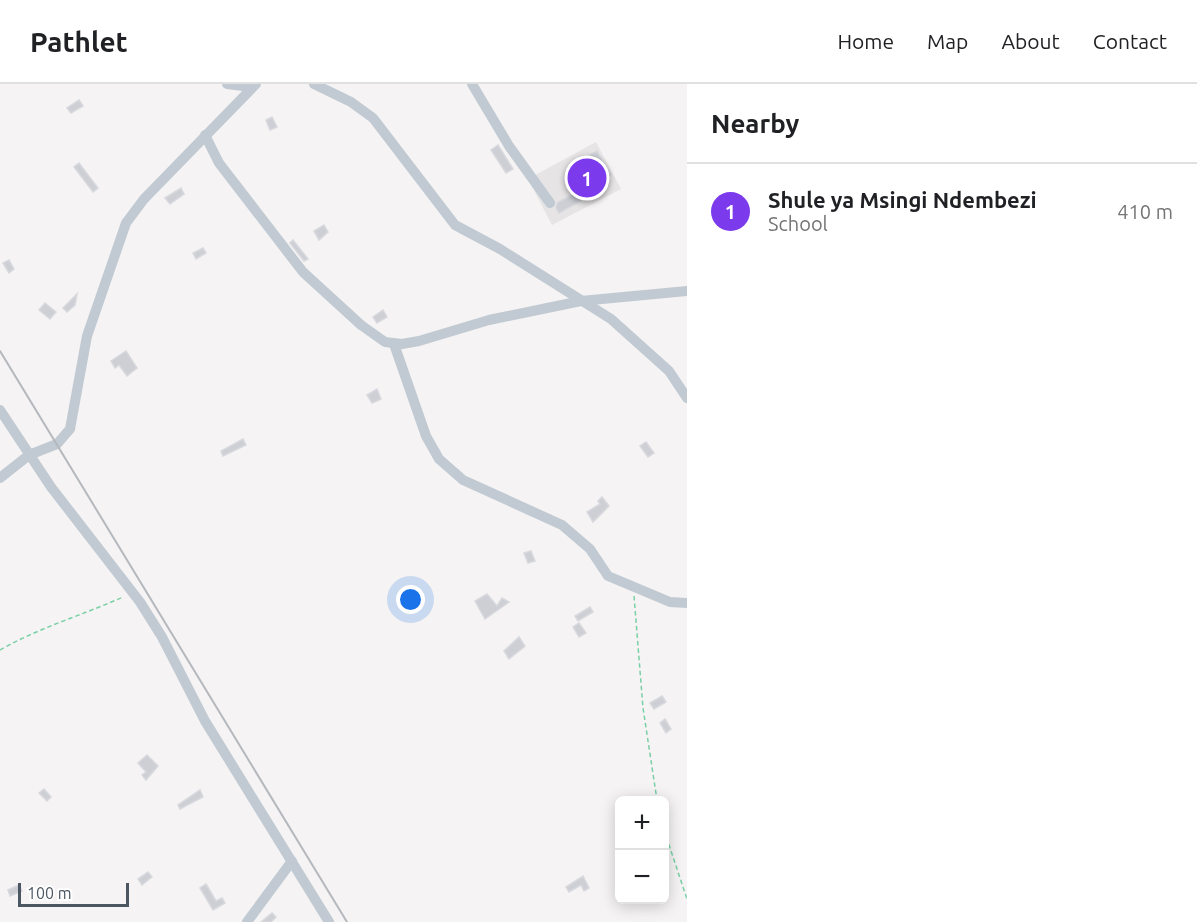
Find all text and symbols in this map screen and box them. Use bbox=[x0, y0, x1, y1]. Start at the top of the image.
text: Pathlet bbox=[30, 26, 128, 57]
text: Home bbox=[837, 29, 894, 53]
text: Map bbox=[927, 29, 968, 53]
text: About bbox=[1001, 29, 1060, 53]
text: Contact bbox=[1093, 29, 1167, 53]
text: Nearby bbox=[711, 109, 799, 138]
pin: 1 bbox=[568, 156, 606, 200]
text: Shule ya Msingi Ndembezi bbox=[768, 187, 1037, 212]
text: 1 bbox=[725, 200, 736, 223]
text: 410 m bbox=[1117, 200, 1173, 223]
text: School bbox=[768, 212, 828, 235]
your location bbox=[396, 585, 425, 614]
map controls bbox=[615, 796, 669, 904]
button: + bbox=[615, 796, 669, 850]
button: − bbox=[615, 850, 669, 904]
scale bar bbox=[18, 880, 129, 908]
text: 100 m bbox=[27, 884, 72, 902]

